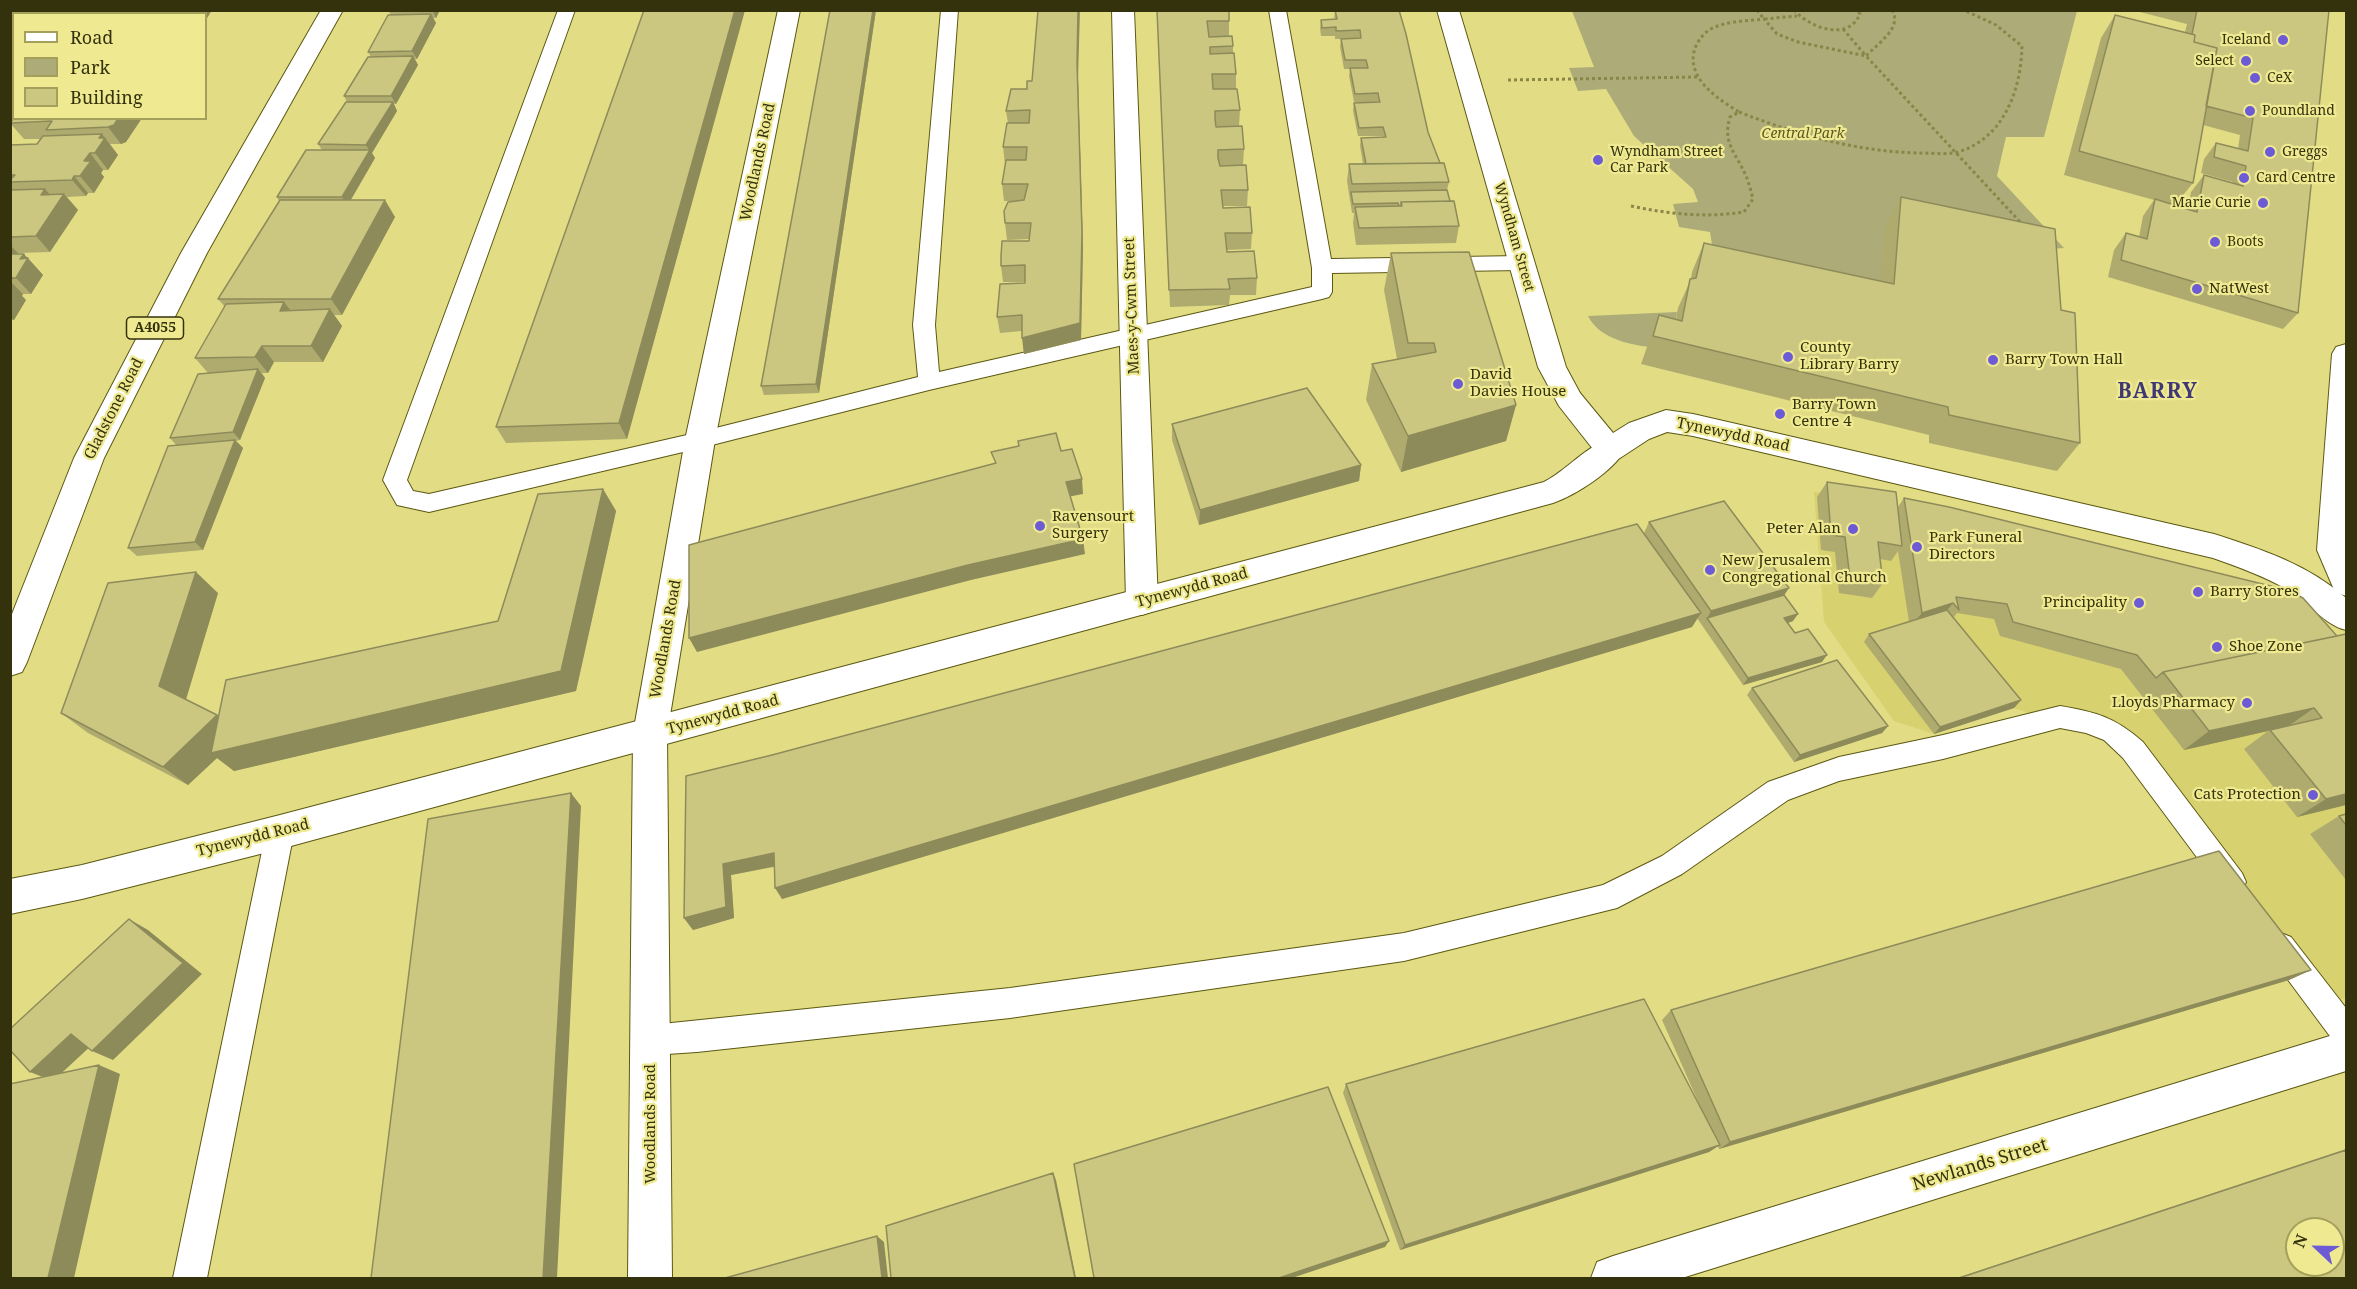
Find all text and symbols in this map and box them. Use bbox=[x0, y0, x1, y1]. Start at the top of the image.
legend bbox=[12, 12, 207, 120]
text: Road bbox=[70, 25, 113, 49]
place label: Iceland bbox=[2222, 32, 2271, 48]
marker: Iceland bbox=[2276, 33, 2290, 47]
place label: Select bbox=[2195, 53, 2234, 69]
marker: Select bbox=[2239, 54, 2253, 68]
text: Park bbox=[70, 55, 110, 79]
place label: CeX bbox=[2267, 70, 2292, 86]
marker: CeX bbox=[2248, 71, 2262, 85]
text: Building bbox=[70, 85, 143, 109]
street label: Woodlands Road bbox=[737, 101, 779, 223]
place label: Poundland bbox=[2262, 103, 2335, 119]
marker: Poundland bbox=[2243, 104, 2257, 118]
park label: Central Park bbox=[1762, 126, 1844, 142]
place label: Wyndham Street Car Park bbox=[1610, 144, 1723, 176]
place label: Greggs bbox=[2282, 144, 2327, 160]
marker: Greggs bbox=[2263, 145, 2277, 159]
marker: Wyndham Street Car Park bbox=[1591, 153, 1605, 167]
place label: Card Centre bbox=[2256, 170, 2335, 186]
marker: Card Centre bbox=[2237, 171, 2251, 185]
street label: Wyndham Street bbox=[1490, 180, 1538, 294]
place label: Marie Curie bbox=[2172, 195, 2251, 211]
marker: Marie Curie bbox=[2256, 196, 2270, 210]
place label: Boots bbox=[2227, 234, 2264, 250]
marker: Boots bbox=[2208, 235, 2222, 249]
street label: Maes-y-Cwm Street bbox=[1121, 237, 1143, 375]
place label: NatWest bbox=[2209, 280, 2269, 298]
marker: NatWest bbox=[2190, 282, 2204, 296]
road number: A4055 bbox=[126, 317, 184, 339]
place label: County Library Barry bbox=[1800, 339, 1899, 374]
marker: County Library Barry bbox=[1781, 350, 1795, 364]
place label: Barry Town Hall bbox=[2005, 351, 2123, 369]
marker: Barry Town Hall bbox=[1986, 353, 2000, 367]
street label: Gladstone Road bbox=[81, 355, 147, 463]
place label: David Davies House bbox=[1470, 366, 1566, 401]
marker: David Davies House bbox=[1451, 377, 1465, 391]
district label: BARRY bbox=[2118, 379, 2198, 405]
place label: Barry Town Centre 4 bbox=[1792, 396, 1876, 431]
marker: Barry Town Centre 4 bbox=[1773, 407, 1787, 421]
street label: Tynewydd Road bbox=[1675, 414, 1791, 456]
place label: Ravensourt Surgery bbox=[1052, 508, 1134, 543]
marker: Ravensourt Surgery bbox=[1033, 519, 1047, 533]
place label: Peter Alan bbox=[1766, 520, 1841, 538]
marker: Peter Alan bbox=[1846, 522, 1860, 536]
place label: Park Funeral Directors bbox=[1929, 529, 2022, 564]
marker: Park Funeral Directors bbox=[1910, 540, 1924, 554]
place label: New Jerusalem Congregational Church bbox=[1722, 552, 1887, 587]
marker: New Jerusalem Congregational Church bbox=[1703, 563, 1717, 577]
street label: Tynewydd Road bbox=[1134, 564, 1250, 612]
street label: Woodlands Road bbox=[647, 578, 685, 700]
place label: Barry Stores bbox=[2210, 583, 2299, 601]
marker: Barry Stores bbox=[2191, 585, 2205, 599]
place label: Principality bbox=[2043, 594, 2127, 612]
marker: Principality bbox=[2132, 596, 2146, 610]
place label: Shoe Zone bbox=[2229, 638, 2302, 656]
marker: Shoe Zone bbox=[2210, 640, 2224, 654]
street label: Tynewydd Road bbox=[665, 691, 781, 739]
place label: Lloyds Pharmacy bbox=[2112, 694, 2235, 712]
marker: Lloyds Pharmacy bbox=[2240, 696, 2254, 710]
place label: Cats Protection bbox=[2194, 786, 2301, 804]
marker: Cats Protection bbox=[2306, 788, 2320, 802]
street label: Tynewydd Road bbox=[195, 815, 311, 861]
street label: Woodlands Road bbox=[642, 1064, 660, 1184]
street label: Newlands Street bbox=[1910, 1134, 2050, 1196]
north arrow bbox=[2285, 1217, 2345, 1277]
text: N bbox=[2288, 1231, 2313, 1251]

